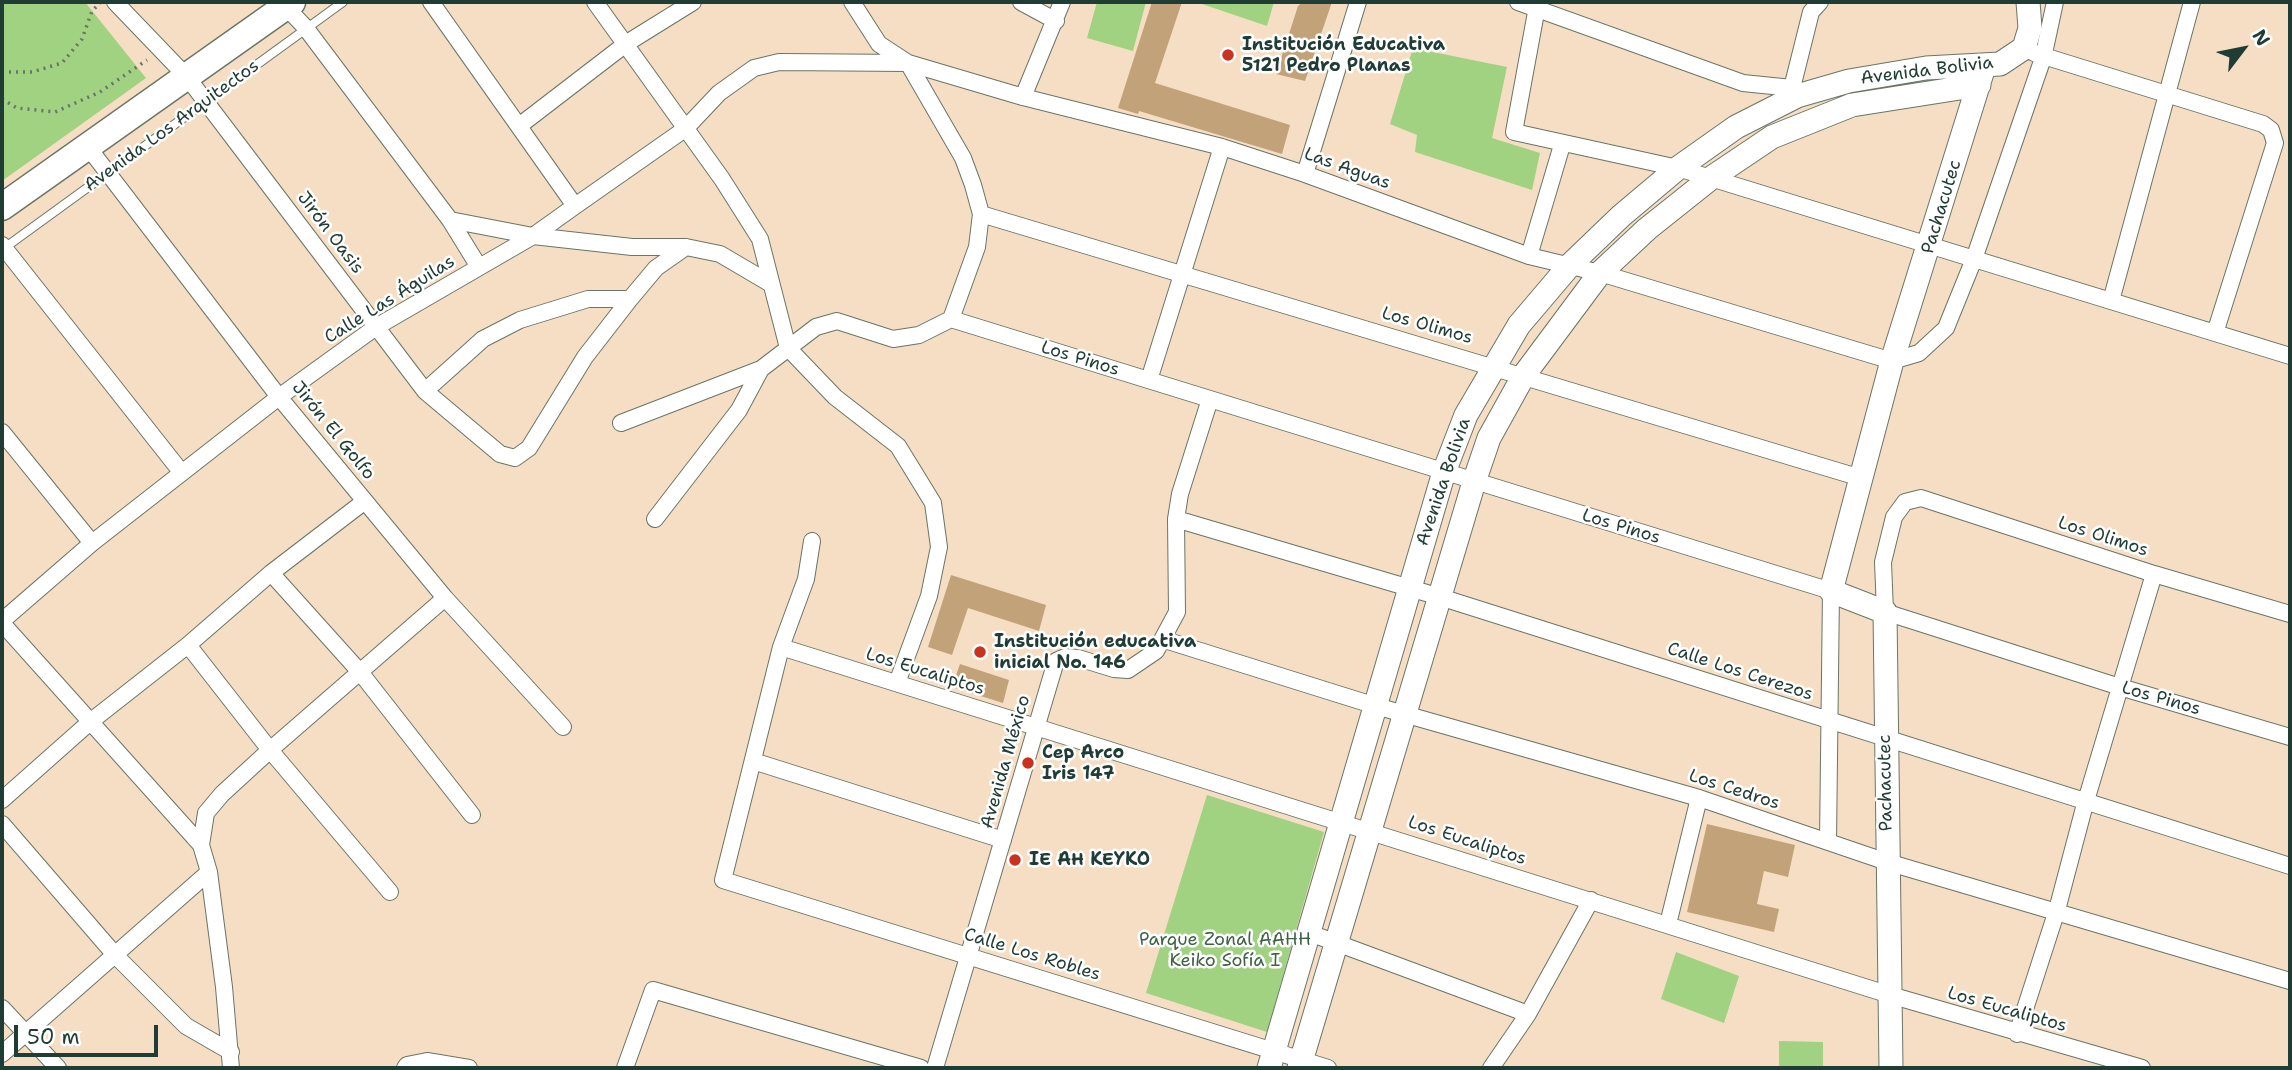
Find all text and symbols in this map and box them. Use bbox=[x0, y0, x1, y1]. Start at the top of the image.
north arrow bbox=[2208, 14, 2278, 84]
text: N bbox=[2247, 25, 2276, 51]
place label: Institución Educativa 5121 Pedro Planas bbox=[1242, 34, 1445, 76]
marker: Institución Educativa 5121 Pedro Planas bbox=[1220, 47, 1236, 63]
street label: Avenida Bolivia bbox=[1859, 52, 1995, 90]
street label: Avenida Los Arquitectos bbox=[80, 55, 264, 197]
street label: Las Aguas bbox=[1301, 143, 1393, 195]
street label: Pachacutec bbox=[1918, 158, 1966, 256]
street label: Jirón Oasis bbox=[292, 188, 368, 278]
street label: Calle Las Águilas bbox=[321, 251, 459, 349]
street label: Los Olimos bbox=[1379, 303, 1475, 349]
street label: Los Pinos bbox=[1038, 337, 1122, 381]
street label: Jirón El Golfo bbox=[287, 377, 379, 485]
street label: Avenida Bolivia bbox=[1412, 415, 1476, 549]
street label: Los Pinos bbox=[1579, 505, 1663, 549]
street label: Los Olimos bbox=[2055, 512, 2151, 562]
place label: Institución educativa inicial No. 146 bbox=[994, 631, 1196, 674]
street label: Calle Los Cerezos bbox=[1664, 638, 1816, 706]
street label: Los Eucaliptos bbox=[863, 644, 987, 700]
marker: Institución educativa inicial No. 146 bbox=[972, 644, 988, 660]
street label: Los Pinos bbox=[2119, 677, 2203, 721]
street label: Avenida México bbox=[977, 693, 1035, 831]
street label: Pachacutec bbox=[1874, 734, 1898, 832]
place label: Cep Arco Iris 147 bbox=[1042, 742, 1124, 784]
marker: Cep Arco Iris 147 bbox=[1020, 755, 1036, 771]
street label: Los Cedros bbox=[1686, 765, 1782, 815]
street label: Los Eucaliptos bbox=[1405, 812, 1529, 870]
place label: IE AH KEYKO bbox=[1029, 849, 1150, 871]
marker: IE AH KEYKO bbox=[1007, 852, 1023, 868]
street label: Calle Los Robles bbox=[961, 924, 1103, 986]
park label: Parque Zonal AAHH Keiko Sofía I bbox=[1139, 929, 1311, 972]
street label: Los Eucaliptos bbox=[1945, 983, 2069, 1037]
scale bar bbox=[18, 1010, 161, 1054]
text: 50 m bbox=[27, 1023, 80, 1051]

